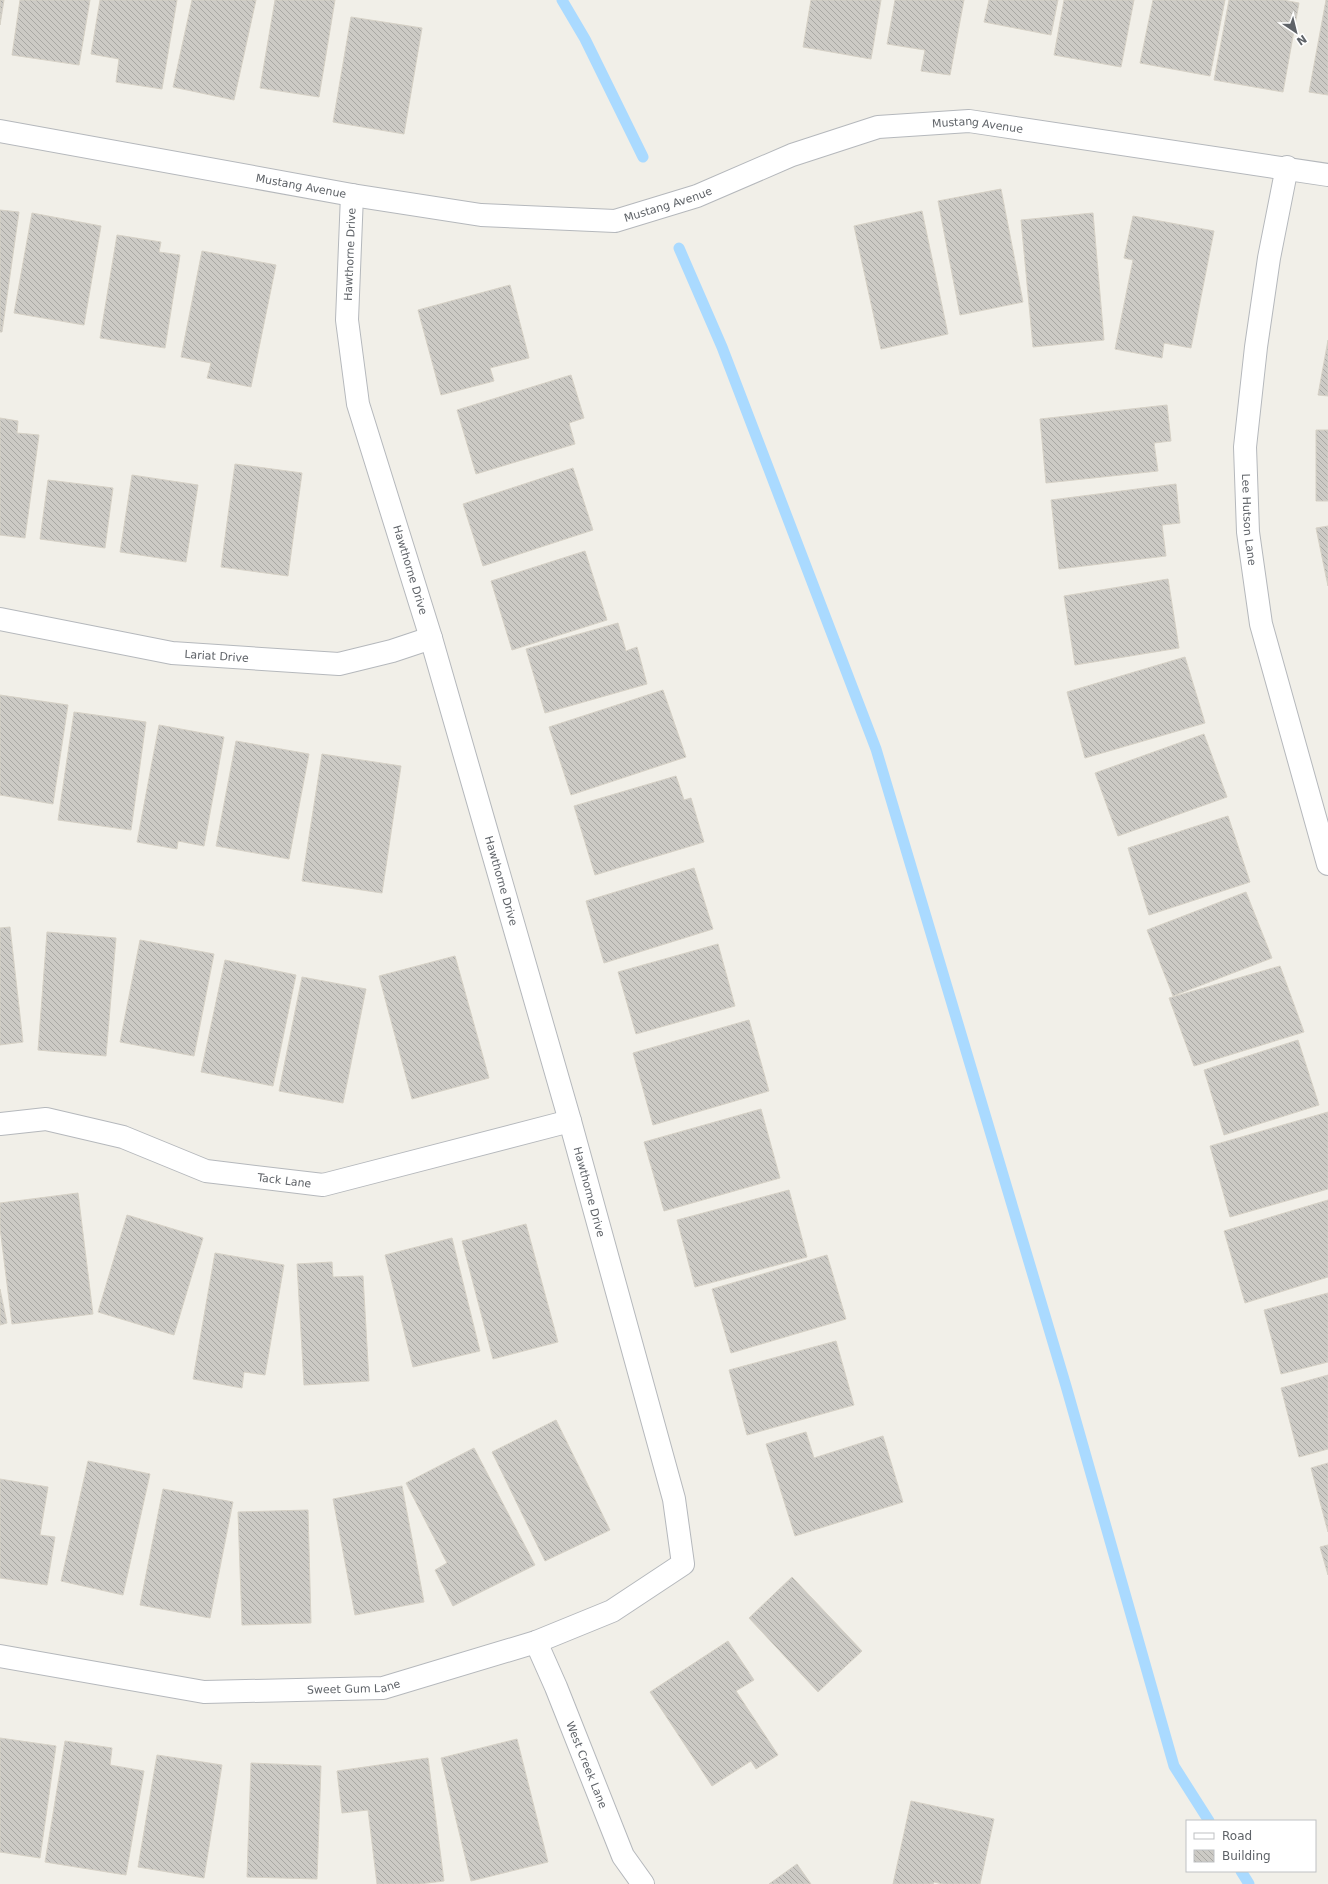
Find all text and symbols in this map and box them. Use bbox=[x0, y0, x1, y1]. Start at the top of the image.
north arrow bbox=[1276, 12, 1316, 52]
text: N bbox=[1294, 32, 1309, 48]
street label: Mustang Avenue bbox=[932, 114, 1024, 136]
street label: Mustang Avenue bbox=[255, 171, 348, 200]
street label: Mustang Avenue bbox=[622, 184, 714, 224]
street label: Hawthorne Drive bbox=[341, 207, 358, 301]
street label: Lee Hutson Lane bbox=[1239, 473, 1259, 567]
street label: Hawthorne Drive bbox=[390, 524, 430, 617]
street label: Lariat Drive bbox=[184, 647, 249, 665]
street label: Hawthorne Drive bbox=[482, 835, 520, 928]
street label: Hawthorne Drive bbox=[571, 1145, 607, 1239]
street label: Tack Lane bbox=[256, 1171, 312, 1190]
street label: Sweet Gum Lane bbox=[307, 1677, 402, 1696]
street label: West Creek Lane bbox=[564, 1719, 610, 1811]
legend bbox=[1186, 1820, 1316, 1872]
text: Road bbox=[1222, 1829, 1252, 1843]
text: Building bbox=[1222, 1849, 1271, 1863]

